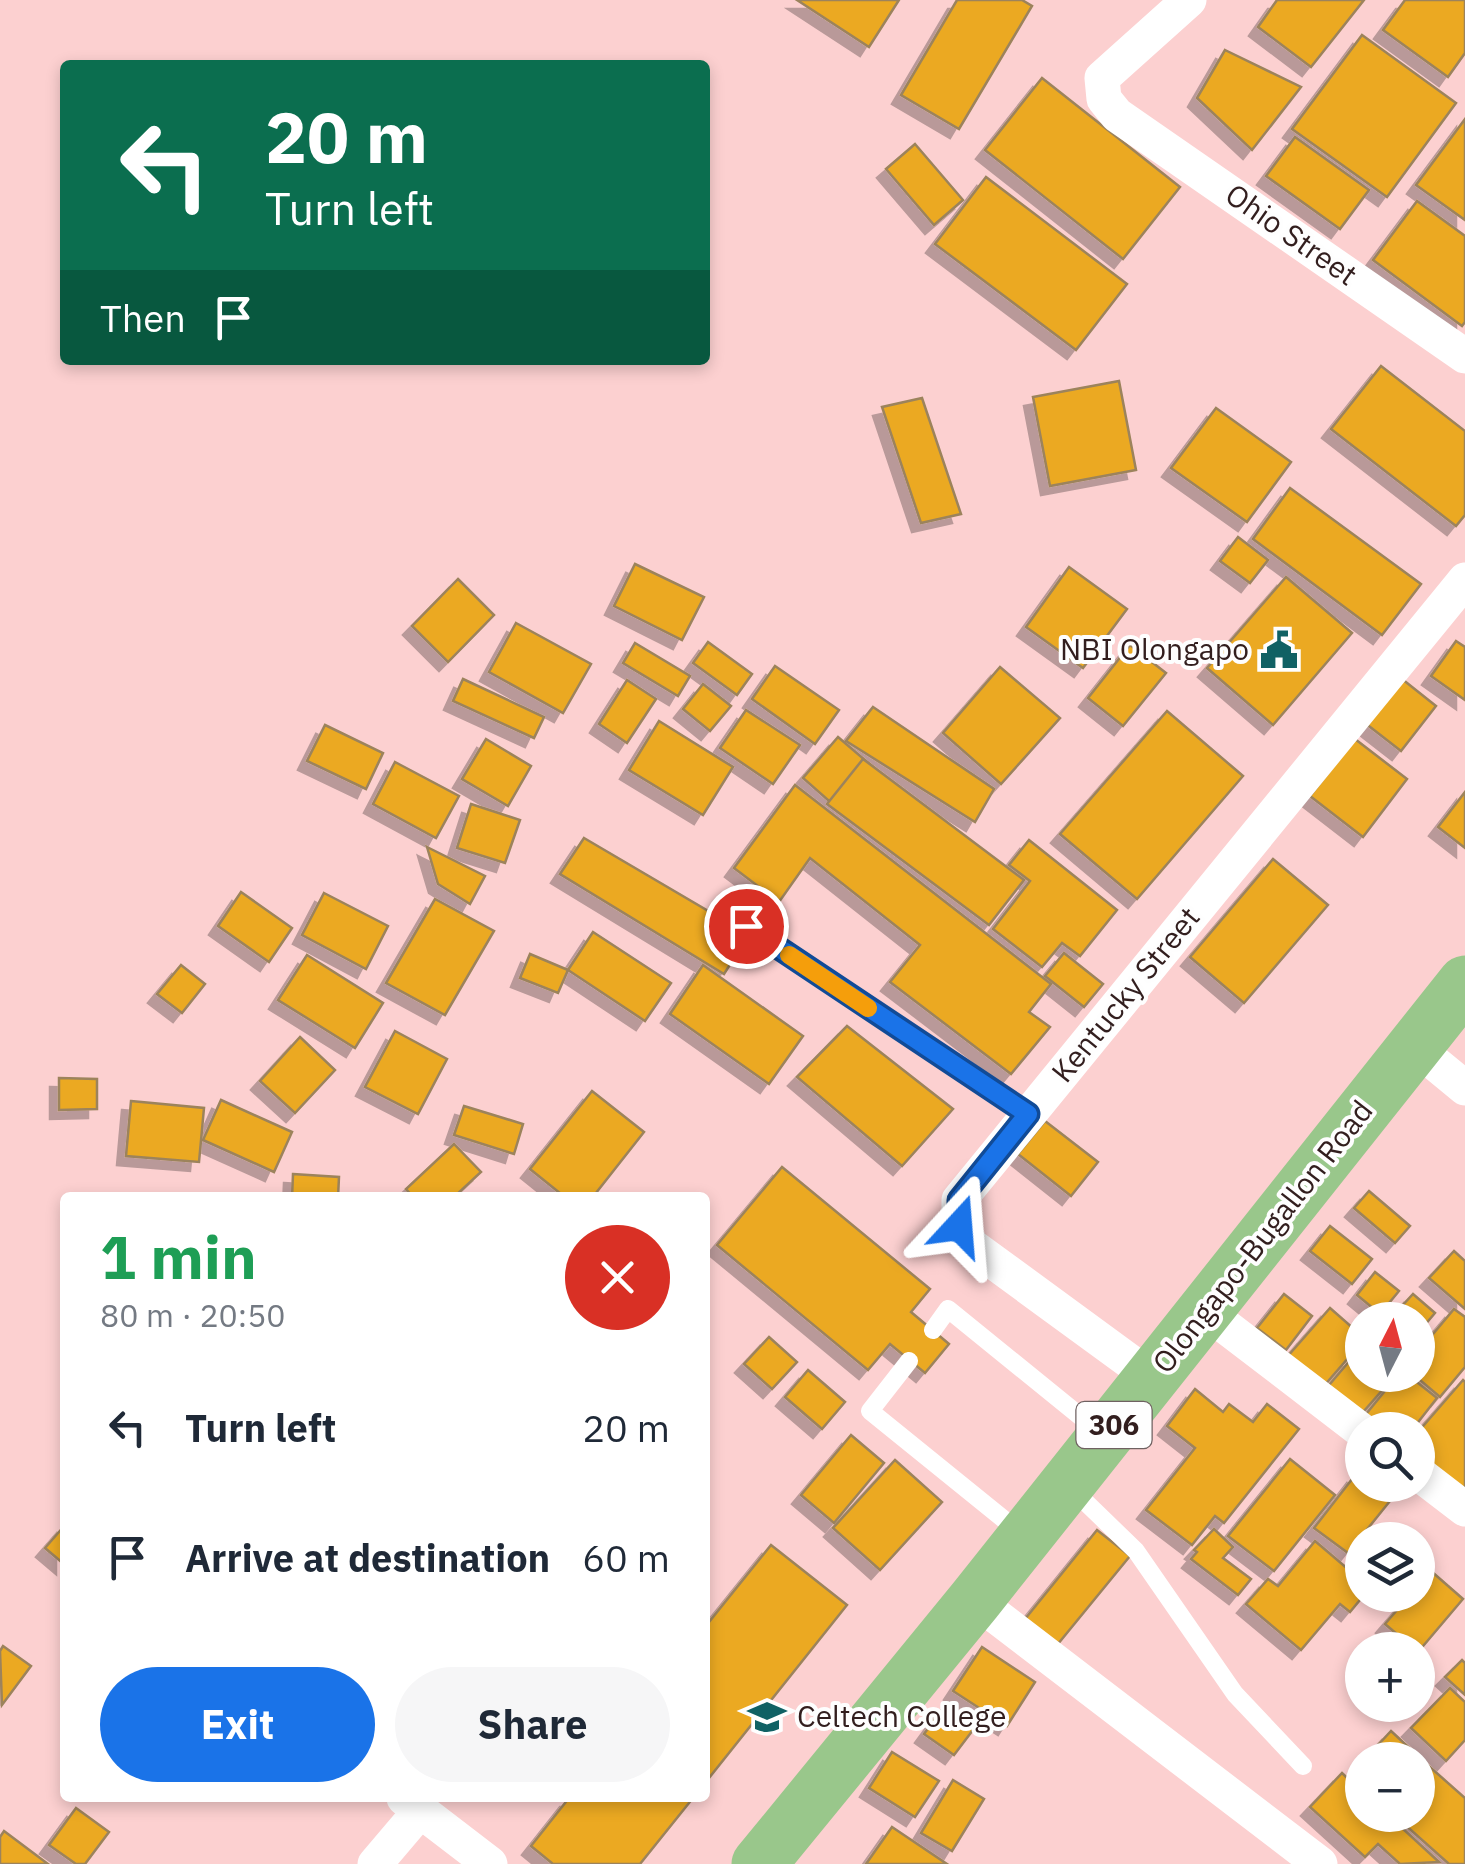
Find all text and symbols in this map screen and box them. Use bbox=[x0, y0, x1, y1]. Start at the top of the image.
text: 20 m bbox=[265, 91, 428, 182]
icon: left bbox=[100, 100, 230, 230]
street label: Ohio Street bbox=[1218, 174, 1365, 293]
text: Turn left bbox=[265, 179, 434, 237]
icon: arrive bbox=[206, 290, 261, 345]
text: Then bbox=[100, 293, 186, 342]
place label: NBI Olongapo bbox=[1060, 629, 1249, 668]
public building icon: NBI Olongapo bbox=[1258, 629, 1300, 671]
pin bbox=[704, 884, 789, 969]
street label: Kentucky Street bbox=[1042, 898, 1208, 1090]
icon: arrive bbox=[719, 899, 774, 954]
street label: Olongapo-Bugallon Road bbox=[1143, 1092, 1381, 1380]
position arrow bbox=[907, 1174, 1011, 1278]
text: 1 min bbox=[100, 1217, 257, 1296]
button: close bbox=[565, 1225, 670, 1330]
text: 80 m · 20:50 bbox=[100, 1294, 286, 1336]
north arrow bbox=[1345, 1302, 1435, 1392]
map controls bbox=[1345, 1302, 1435, 1832]
icon: left bbox=[100, 1400, 155, 1455]
road number: 306 bbox=[1076, 1402, 1152, 1448]
text: Turn left bbox=[185, 1403, 336, 1452]
text: 20 m bbox=[582, 1403, 670, 1452]
button: search bbox=[1345, 1412, 1435, 1502]
button: layers bbox=[1345, 1522, 1435, 1612]
icon: arrive bbox=[100, 1530, 155, 1585]
text: Arrive at destination bbox=[185, 1533, 550, 1582]
text: 60 m bbox=[582, 1533, 670, 1582]
button: + bbox=[1345, 1632, 1435, 1722]
button: Exit bbox=[100, 1667, 375, 1782]
button: Share bbox=[395, 1667, 670, 1782]
school or university icon: Celtech College bbox=[746, 1696, 788, 1738]
place label: Celtech College bbox=[797, 1696, 1006, 1735]
button: − bbox=[1345, 1742, 1435, 1832]

